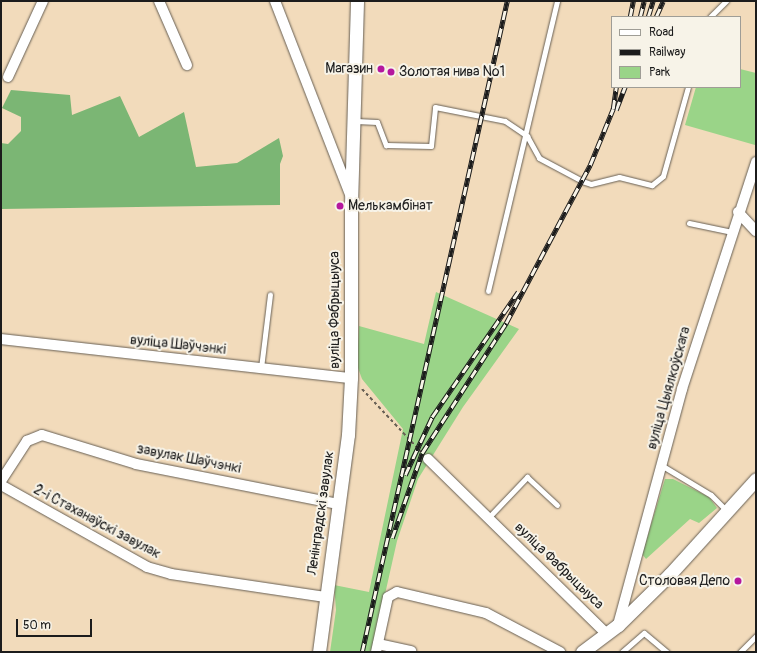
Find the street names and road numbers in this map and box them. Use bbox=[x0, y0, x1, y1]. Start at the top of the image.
street label: вуліца Фабрыцыуса bbox=[327, 251, 343, 369]
street label: вуліца Цыялкоўскага bbox=[643, 325, 695, 451]
street label: вуліца Шаўчэнкі bbox=[129, 332, 227, 358]
street label: завулак Шаўчэнкі bbox=[136, 441, 242, 477]
street label: Ленінградскі завулак bbox=[304, 450, 338, 576]
street label: 2-і Стаханаўскі завулак bbox=[31, 481, 163, 563]
street label: вуліца Фабрыцыуса bbox=[511, 519, 607, 613]

